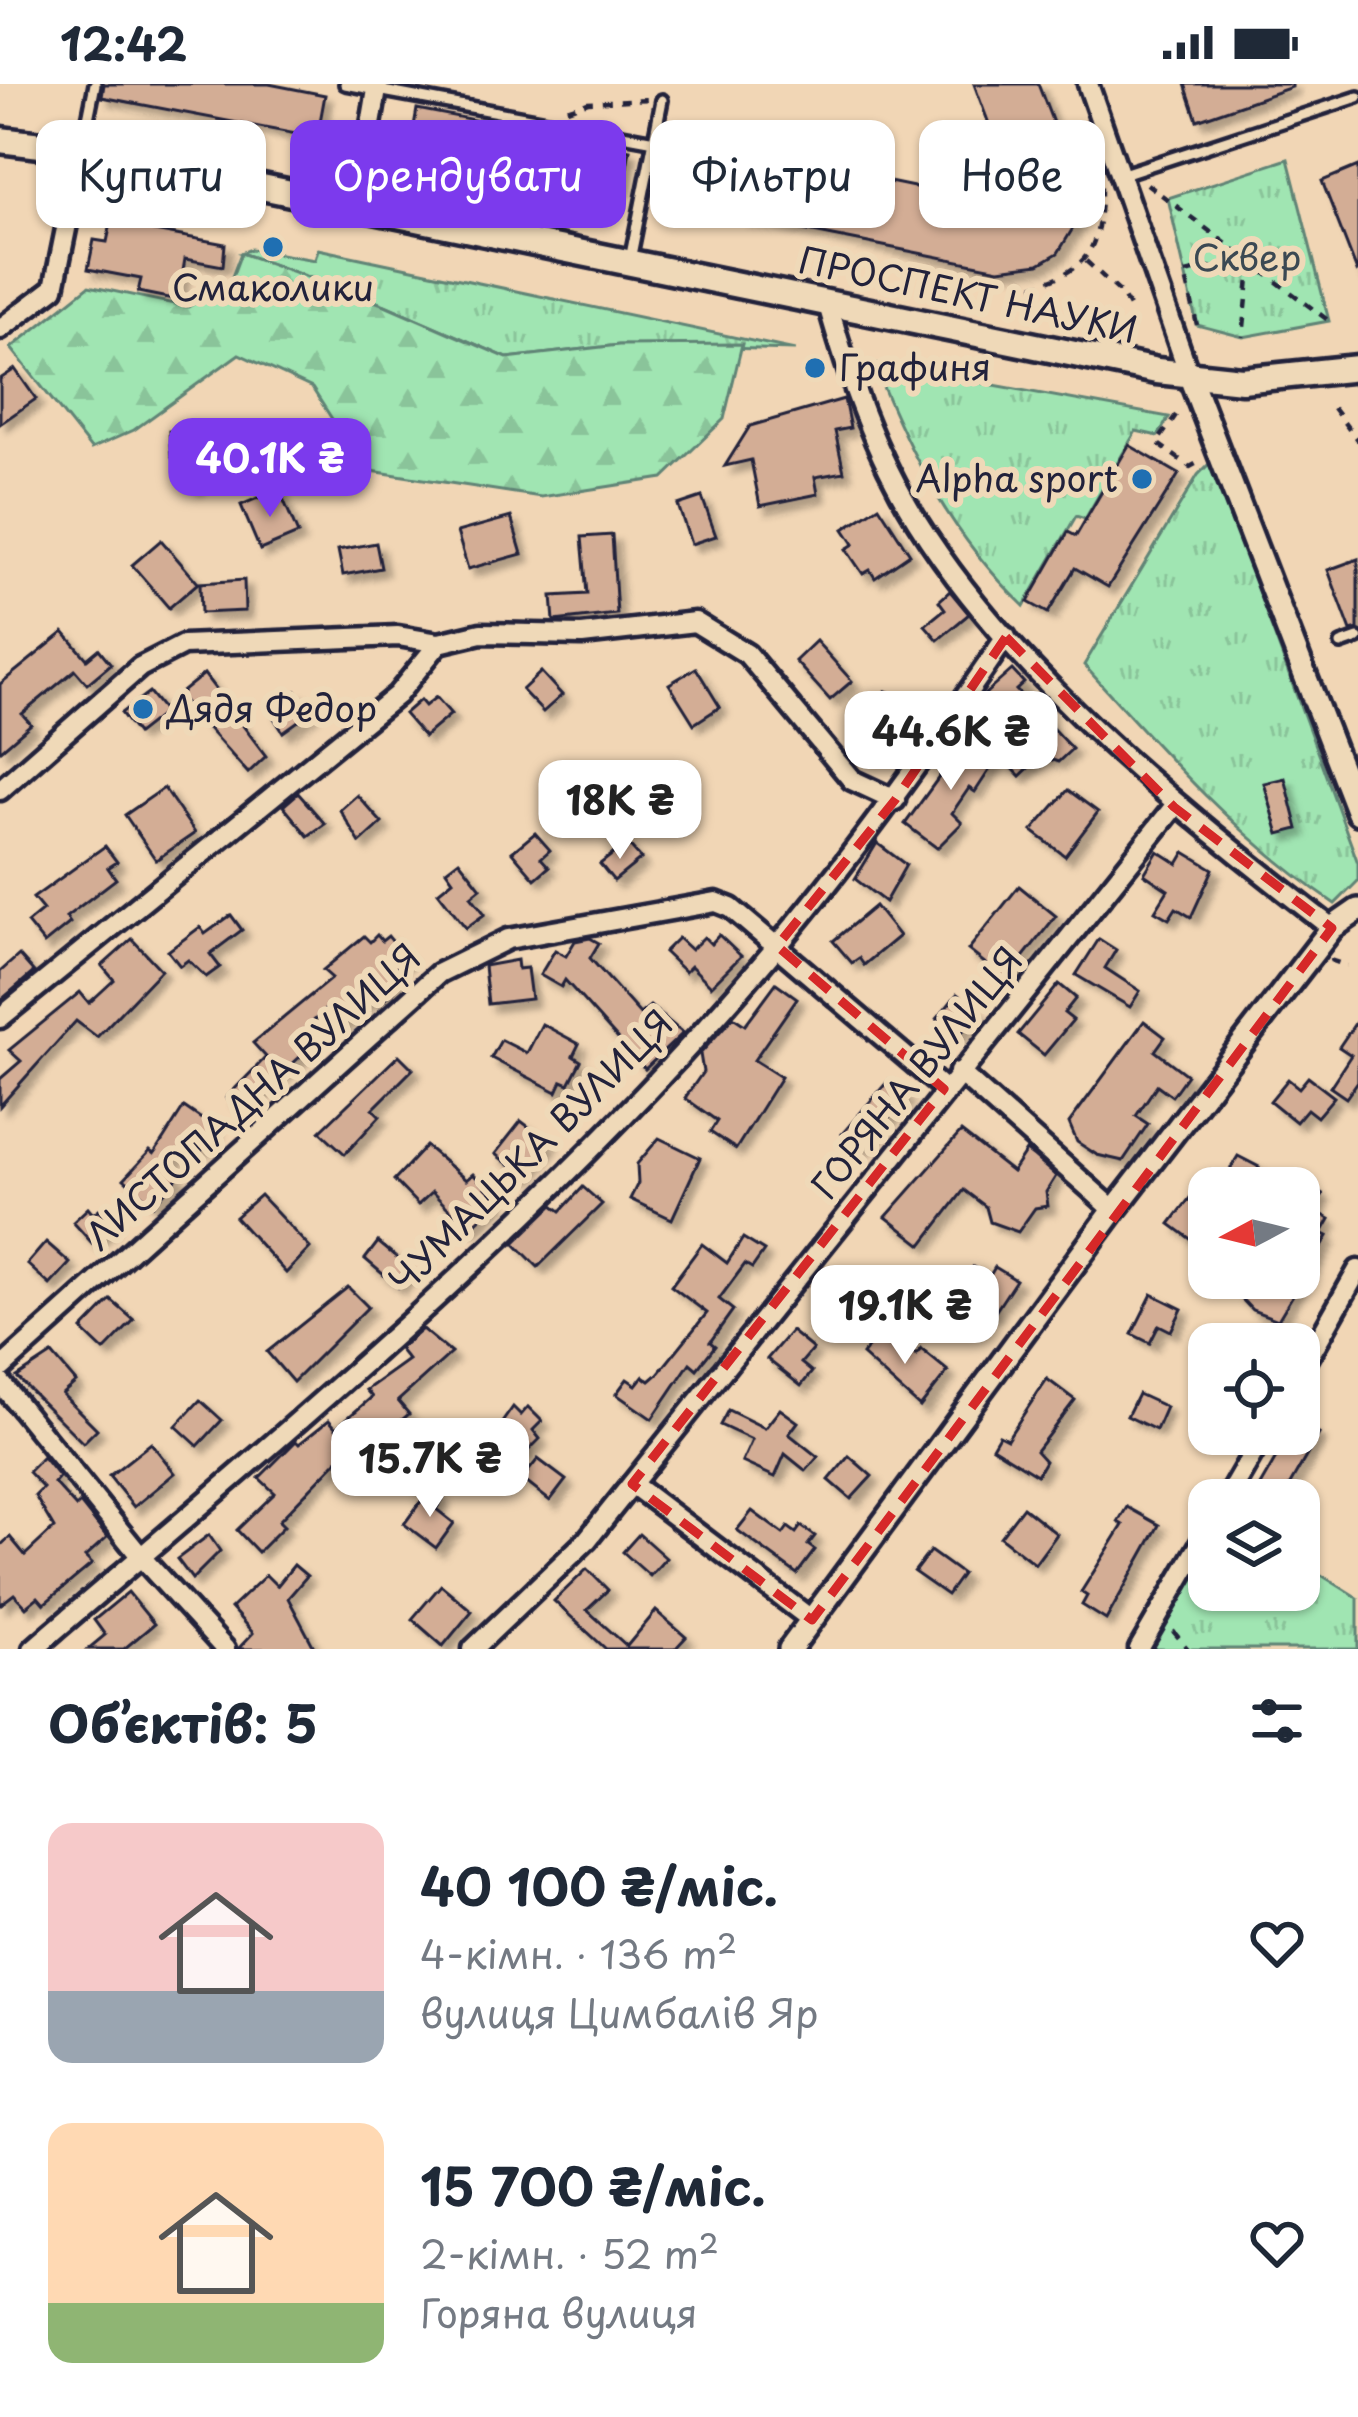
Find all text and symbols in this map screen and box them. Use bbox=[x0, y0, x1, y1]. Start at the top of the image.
text: 12:42 bbox=[60, 8, 187, 76]
chip: Купити bbox=[36, 120, 266, 228]
chip: Орендувати bbox=[290, 120, 626, 228]
chip: Фільтри bbox=[650, 120, 895, 228]
chip: Нове bbox=[919, 120, 1105, 228]
park label: Сквер bbox=[1192, 229, 1302, 283]
street label: ПРОСПЕКТ НАУКИ bbox=[794, 231, 1143, 355]
marker: Смаколики bbox=[260, 234, 286, 260]
place label: Смаколики bbox=[172, 259, 374, 313]
place label: Графиня bbox=[839, 339, 991, 393]
marker: Графиня bbox=[802, 355, 828, 381]
pin: 40.1K ₴ bbox=[159, 418, 381, 520]
text: 40.1K ₴ bbox=[195, 427, 345, 486]
place label: Alpha sport bbox=[916, 450, 1118, 504]
marker: Alpha sport bbox=[1129, 466, 1155, 492]
place label: Дядя Федор bbox=[166, 680, 377, 734]
pin: 44.6K ₴ bbox=[840, 691, 1062, 793]
marker: Дядя Федор bbox=[130, 696, 156, 722]
text: 44.6K ₴ bbox=[872, 700, 1030, 759]
pin: 18K ₴ bbox=[536, 760, 704, 862]
text: 18K ₴ bbox=[565, 769, 675, 828]
street label: ЛИСТОПАДНА ВУЛИЦЯ bbox=[72, 930, 431, 1261]
street label: ГОРЯНА ВУЛИЦЯ bbox=[797, 934, 1034, 1209]
street label: ЧУМАЦЬКА ВУЛИЦЯ bbox=[375, 996, 684, 1305]
north arrow bbox=[1188, 1167, 1320, 1299]
map controls bbox=[1188, 1167, 1320, 1611]
pin: 19.1K ₴ bbox=[794, 1265, 1016, 1367]
text: 19.1K ₴ bbox=[838, 1274, 972, 1333]
button: locate bbox=[1188, 1323, 1320, 1455]
pin: 15.7K ₴ bbox=[319, 1418, 541, 1520]
text: 15.7K ₴ bbox=[358, 1427, 502, 1486]
button: layers bbox=[1188, 1479, 1320, 1611]
text: Об’єктів: 5 bbox=[48, 1683, 318, 1760]
icon: filters bbox=[1244, 1688, 1310, 1754]
text: 40 100 ₴/міс. bbox=[420, 1846, 778, 1923]
icon: home bbox=[144, 1871, 288, 2015]
icon: heart bbox=[1244, 1910, 1310, 1976]
text: 4-кімн. · 136 m² bbox=[420, 1923, 737, 1982]
text: вулиця Цимбалів Яр bbox=[420, 1982, 819, 2041]
text: 15 700 ₴/міс. bbox=[420, 2146, 766, 2223]
icon: home bbox=[144, 2171, 288, 2315]
icon: heart bbox=[1244, 2210, 1310, 2276]
text: 2-кімн. · 52 m² bbox=[420, 2223, 719, 2282]
text: Горяна вулиця bbox=[420, 2282, 698, 2341]

